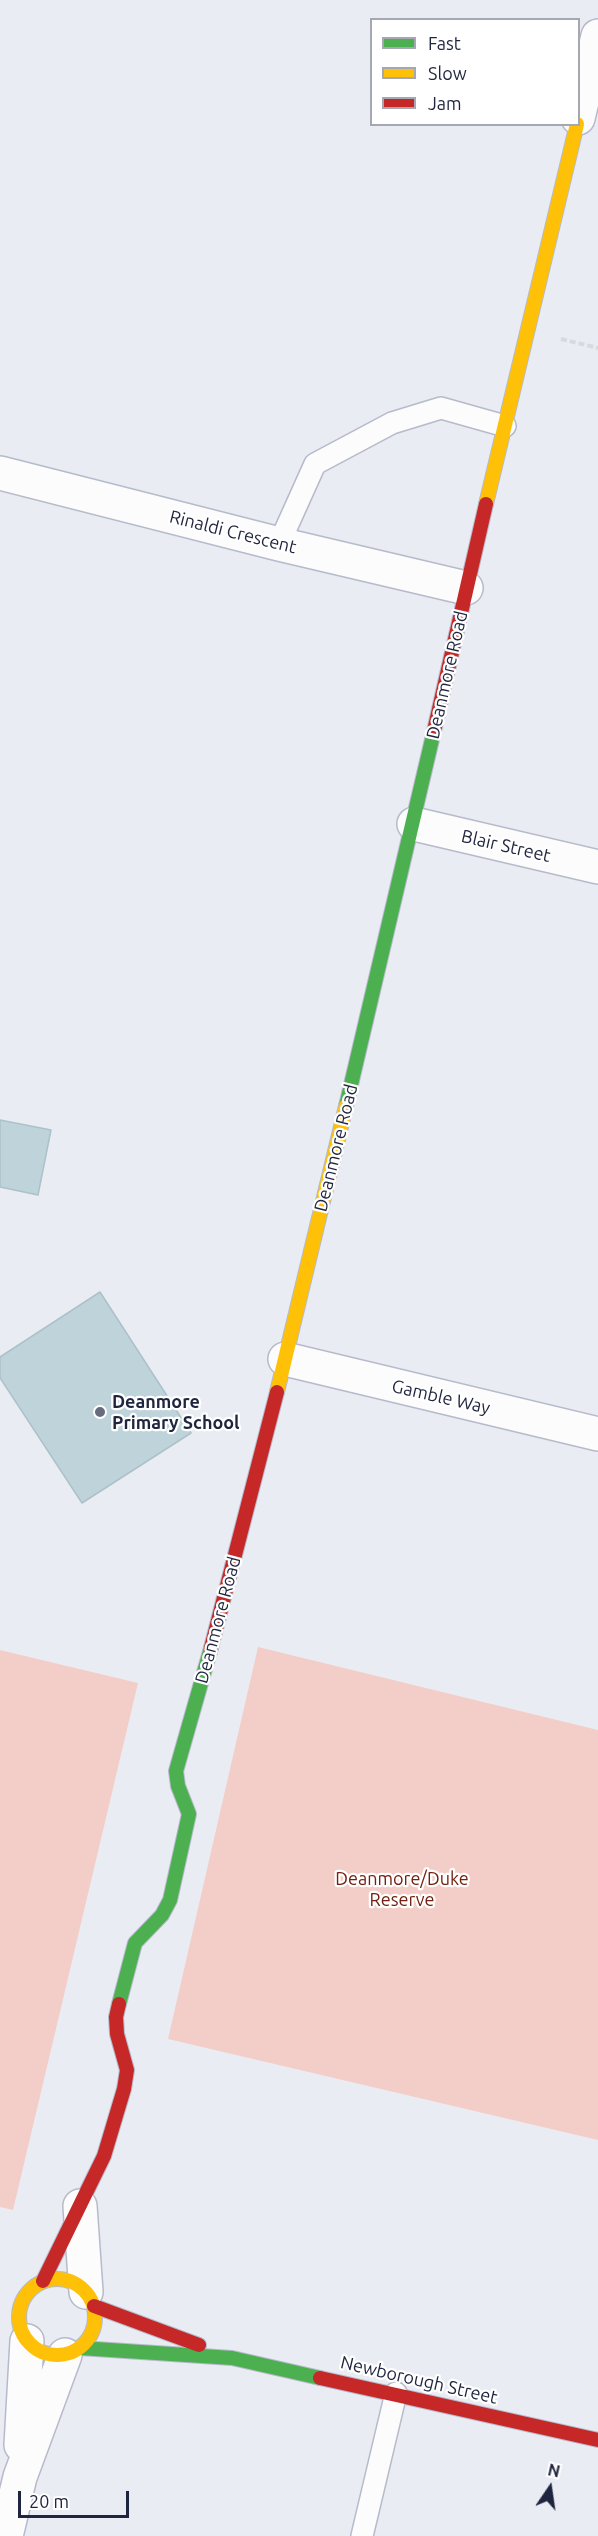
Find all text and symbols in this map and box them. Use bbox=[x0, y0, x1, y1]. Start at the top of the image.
legend bbox=[370, 18, 580, 126]
text: Fast bbox=[428, 33, 461, 53]
text: Slow bbox=[428, 63, 467, 83]
text: Jam bbox=[428, 93, 462, 113]
street label: Rinaldi Crescent bbox=[167, 506, 299, 558]
street label: Deanmore Road bbox=[422, 609, 472, 741]
street label: Blair Street bbox=[459, 825, 553, 867]
street label: Deanmore Road bbox=[310, 1082, 362, 1214]
street label: Gamble Way bbox=[390, 1375, 492, 1419]
place label: Deanmore Primary School bbox=[112, 1391, 240, 1434]
marker: Deanmore Primary School bbox=[93, 1405, 107, 1419]
street label: Deanmore Road bbox=[191, 1554, 245, 1686]
park label: Deanmore/Duke Reserve bbox=[335, 1868, 469, 1910]
street label: Newborough Street bbox=[338, 2351, 500, 2409]
north arrow bbox=[520, 2458, 580, 2518]
text: N bbox=[546, 2460, 562, 2481]
scale bar bbox=[21, 2479, 132, 2517]
text: 20 m bbox=[29, 2491, 69, 2511]

